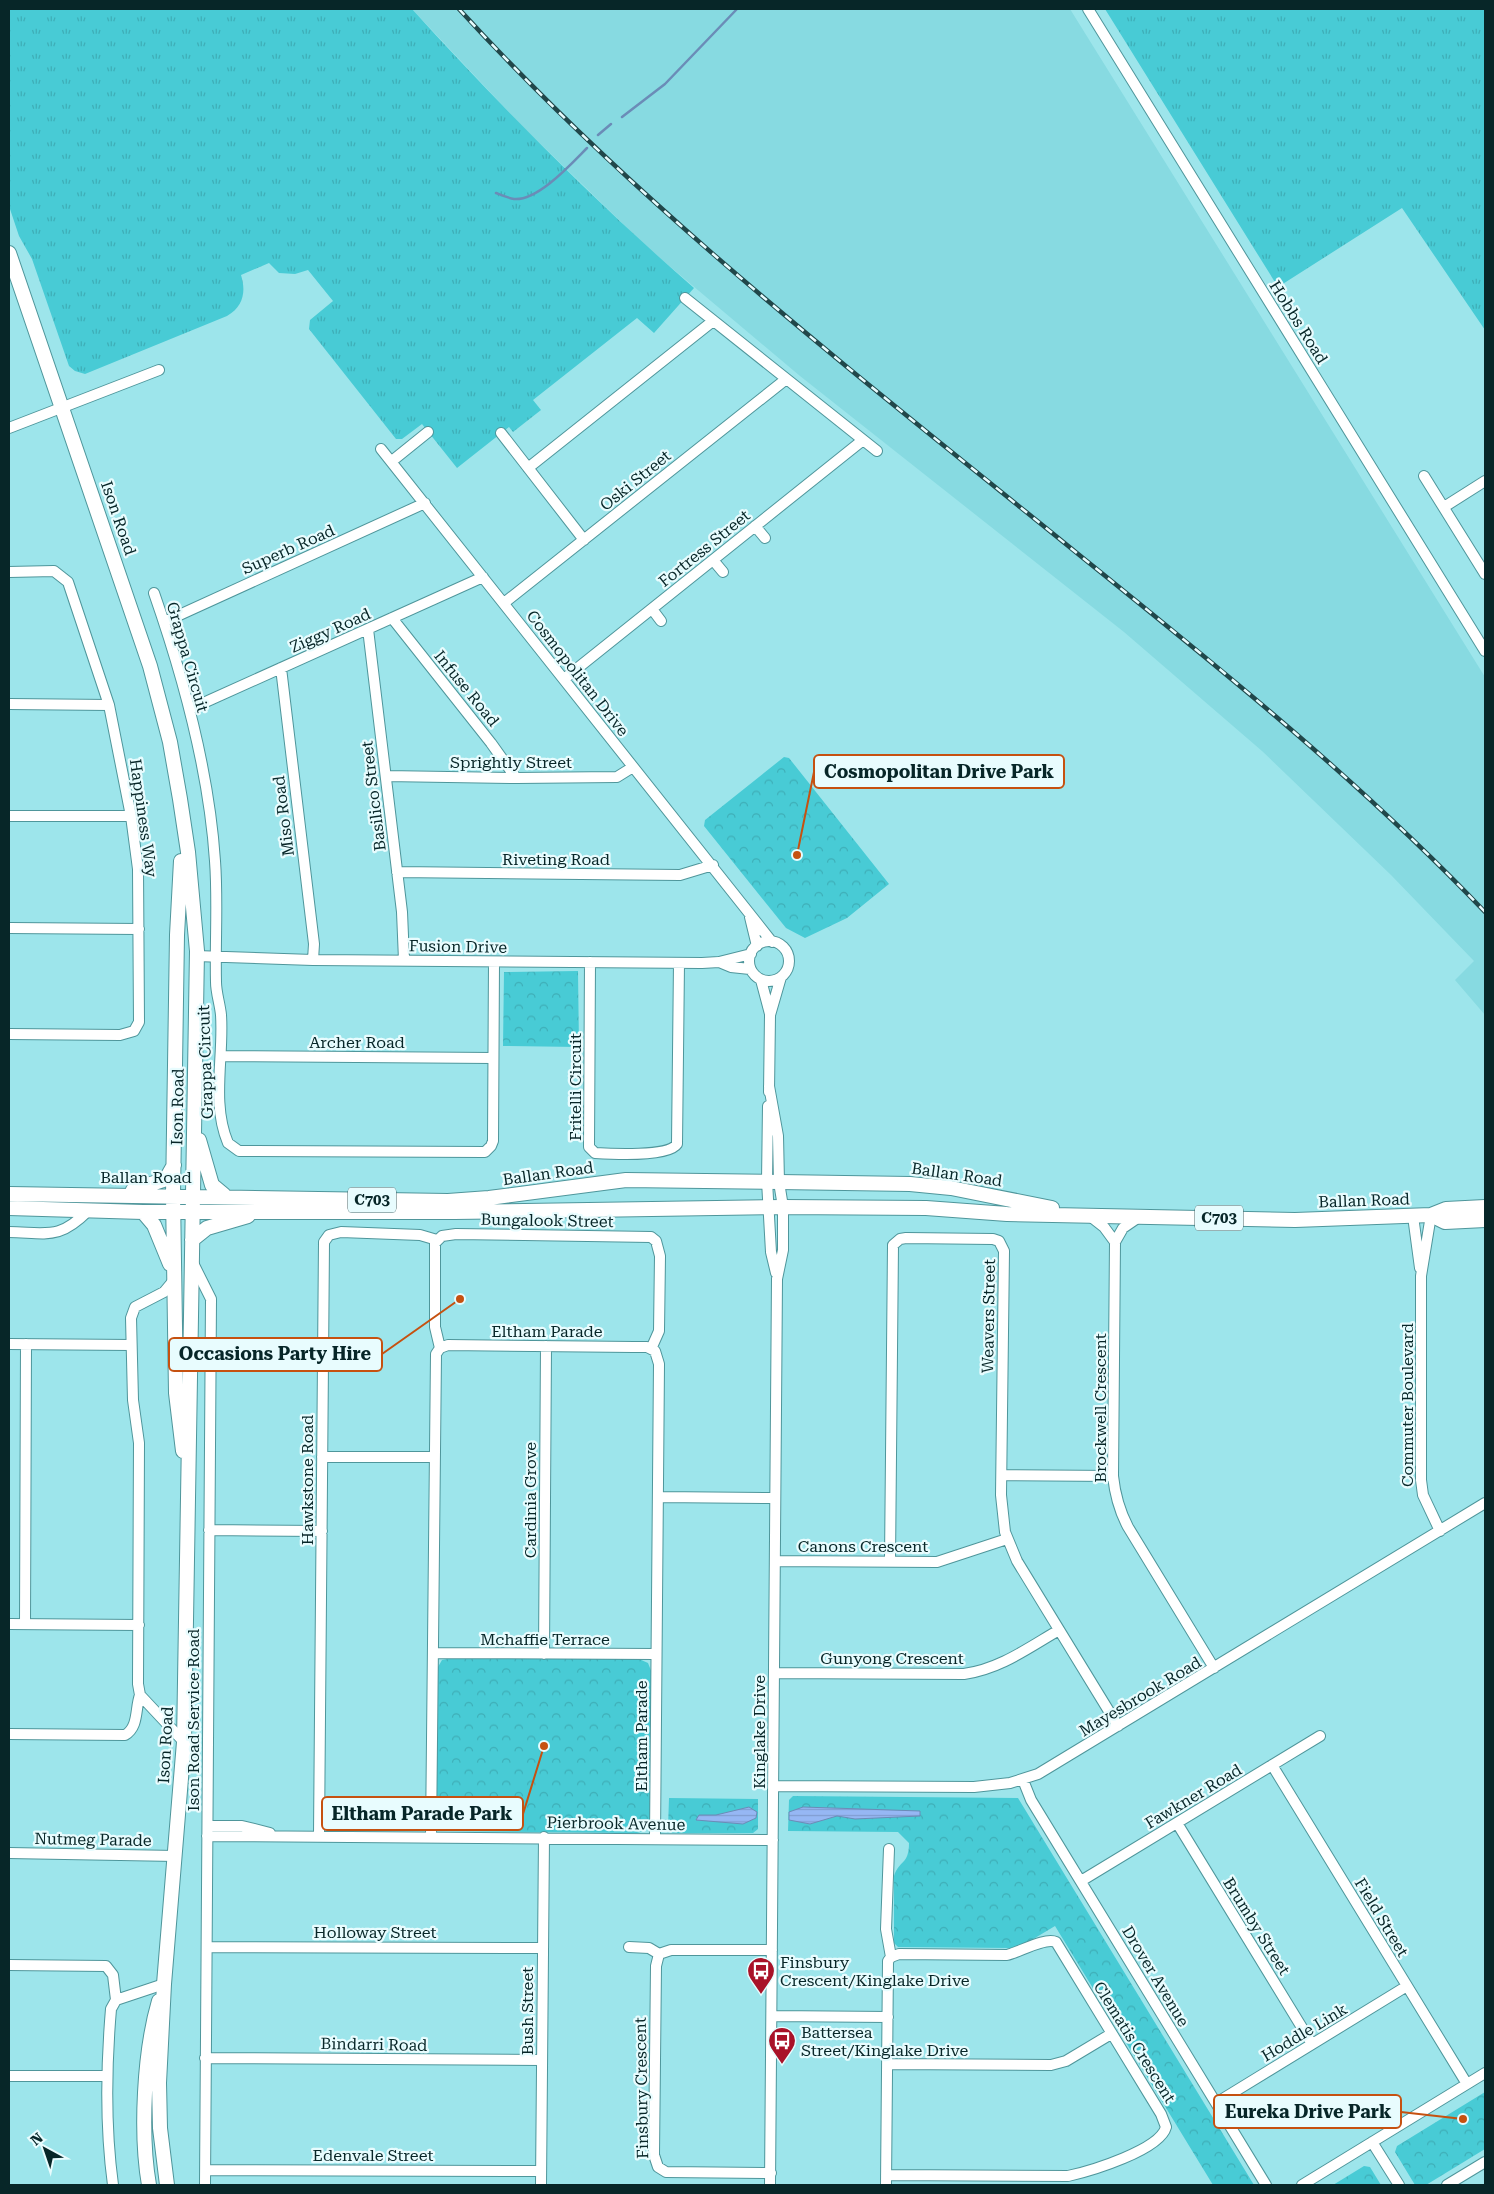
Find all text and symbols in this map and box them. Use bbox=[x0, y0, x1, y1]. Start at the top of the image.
street label: Hobbs Road bbox=[1265, 277, 1332, 367]
street label: Oski Street bbox=[596, 446, 675, 515]
street label: Ison Road bbox=[97, 479, 140, 558]
street label: Fortress Street bbox=[655, 506, 754, 591]
street label: Superb Road bbox=[239, 521, 338, 578]
street label: Grappa Circuit bbox=[163, 600, 212, 715]
street label: Ziggy Road bbox=[287, 604, 374, 657]
street label: Cosmopolitan Drive bbox=[523, 607, 633, 740]
street label: Infuse Road bbox=[430, 646, 503, 730]
street label: Basilico Street bbox=[357, 740, 390, 852]
street label: Sprightly Street bbox=[450, 753, 572, 772]
callout: Cosmopolitan Drive Park bbox=[814, 755, 1064, 788]
street label: Happiness Way bbox=[126, 758, 161, 879]
text: Cosmopolitan Drive Park bbox=[824, 761, 1055, 782]
street label: Miso Road bbox=[269, 775, 298, 857]
street label: Riveting Road bbox=[502, 850, 610, 869]
street label: Fusion Drive bbox=[409, 936, 507, 957]
street label: Grappa Circuit bbox=[194, 1005, 217, 1119]
street label: Archer Road bbox=[309, 1033, 405, 1052]
street label: Fritelli Circuit bbox=[566, 1033, 585, 1141]
street label: Ison Road bbox=[167, 1068, 188, 1146]
street label: Ballan Road bbox=[501, 1158, 595, 1189]
street label: Ballan Road bbox=[910, 1159, 1004, 1190]
street label: Ballan Road bbox=[100, 1168, 192, 1187]
road number: C703 bbox=[348, 1188, 396, 1212]
street label: Ballan Road bbox=[1318, 1189, 1410, 1212]
road number: C703 bbox=[1195, 1206, 1243, 1230]
street label: Bungalook Street bbox=[480, 1210, 614, 1231]
street label: Weavers Street bbox=[978, 1259, 999, 1373]
street label: Eltham Parade bbox=[491, 1322, 603, 1341]
street label: Commuter Boulevard bbox=[1398, 1323, 1417, 1487]
street label: Brockwell Crescent bbox=[1091, 1333, 1110, 1483]
callout: Occasions Party Hire bbox=[169, 1338, 382, 1371]
text: Occasions Party Hire bbox=[179, 1343, 372, 1364]
street label: Hawkstone Road bbox=[298, 1415, 317, 1545]
street label: Cardinia Grove bbox=[521, 1442, 540, 1558]
street label: Canons Crescent bbox=[798, 1537, 928, 1556]
street label: Ison Road Service Road bbox=[184, 1629, 203, 1811]
street label: Mchaffie Terrace bbox=[480, 1630, 610, 1649]
street label: Gunyong Crescent bbox=[820, 1649, 964, 1668]
street label: Mayesbrook Road bbox=[1076, 1653, 1205, 1740]
street label: Kinglake Drive bbox=[750, 1675, 769, 1789]
street label: Eltham Parade bbox=[632, 1680, 651, 1792]
street label: Ison Road bbox=[154, 1706, 177, 1784]
street label: Fawkner Road bbox=[1141, 1760, 1245, 1833]
callout: Eltham Parade Park bbox=[322, 1797, 523, 1830]
text: Eltham Parade Park bbox=[332, 1803, 513, 1824]
street label: Pierbrook Avenue bbox=[546, 1813, 686, 1834]
street label: Nutmeg Parade bbox=[34, 1829, 152, 1850]
street label: Brumby Street bbox=[1219, 1874, 1294, 1978]
street label: Field Street bbox=[1351, 1874, 1413, 1960]
street label: Drover Avenue bbox=[1118, 1922, 1193, 2030]
street label: Holloway Street bbox=[313, 1923, 437, 1942]
place label: Finsbury Crescent/Kinglake Drive bbox=[780, 1953, 970, 1990]
bus stop icon: Finsbury Crescent/Kinglake Drive bbox=[746, 1956, 776, 1995]
street label: Bush Street bbox=[518, 1967, 537, 2055]
street label: Clematis Crescent bbox=[1090, 1978, 1180, 2106]
street label: Hoddle Link bbox=[1258, 1999, 1351, 2065]
street label: Finsbury Crescent bbox=[631, 2017, 652, 2159]
place label: Battersea Street/Kinglake Drive bbox=[801, 2023, 968, 2060]
bus stop icon: Battersea Street/Kinglake Drive bbox=[767, 2026, 797, 2065]
street label: Bindarri Road bbox=[320, 2034, 427, 2055]
callout: Eureka Drive Park bbox=[1214, 2095, 1401, 2128]
text: Eureka Drive Park bbox=[1225, 2101, 1392, 2122]
north arrow bbox=[20, 2124, 70, 2174]
text: N bbox=[27, 2129, 46, 2149]
street label: Edenvale Street bbox=[313, 2146, 433, 2165]

